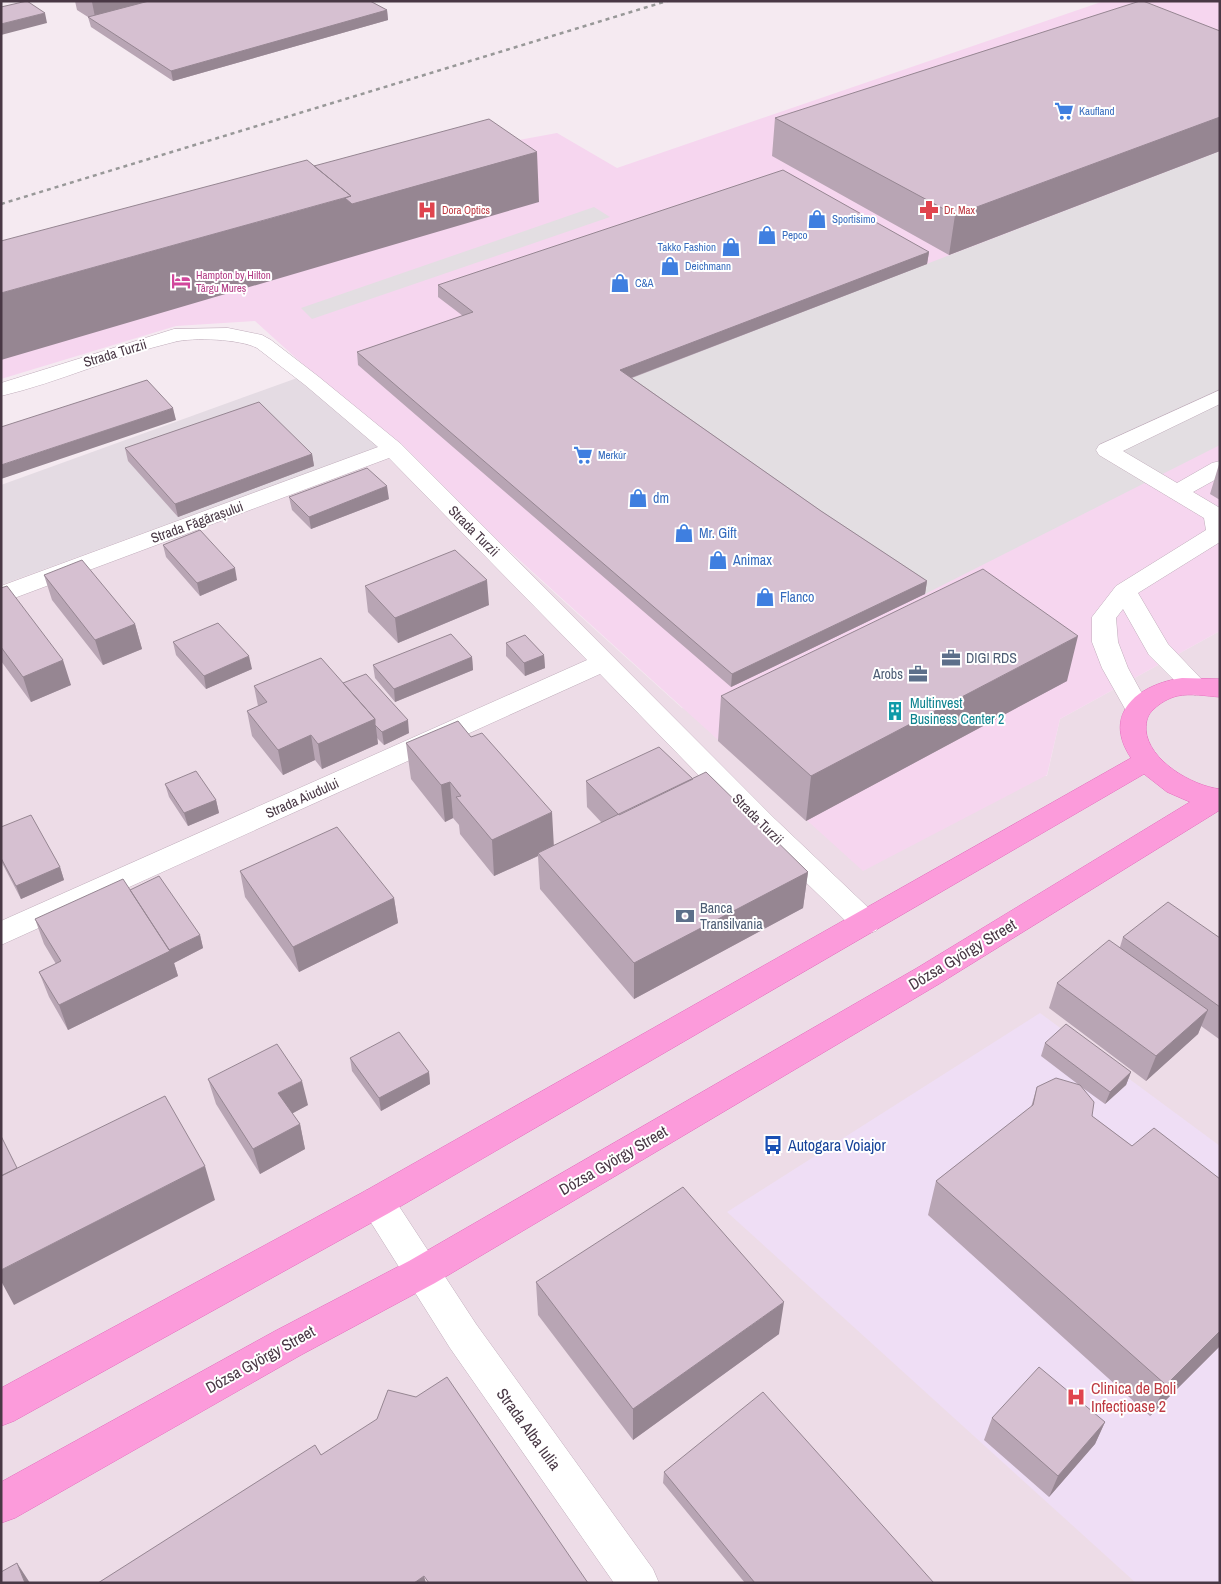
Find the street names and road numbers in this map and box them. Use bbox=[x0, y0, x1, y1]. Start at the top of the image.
street label: Strada Turzii bbox=[81, 335, 149, 371]
street label: Strada Făgărașului bbox=[148, 497, 246, 547]
street label: Strada Turzii bbox=[445, 502, 503, 560]
street label: Strada Aiudului bbox=[262, 774, 342, 822]
street label: Strada Turzii bbox=[729, 790, 787, 848]
street label: Dózsa György Street bbox=[904, 913, 1020, 995]
street label: Dózsa György Street bbox=[555, 1120, 672, 1200]
street label: Dózsa György Street bbox=[201, 1320, 319, 1398]
street label: Strada Alba Iulia bbox=[492, 1384, 567, 1475]

